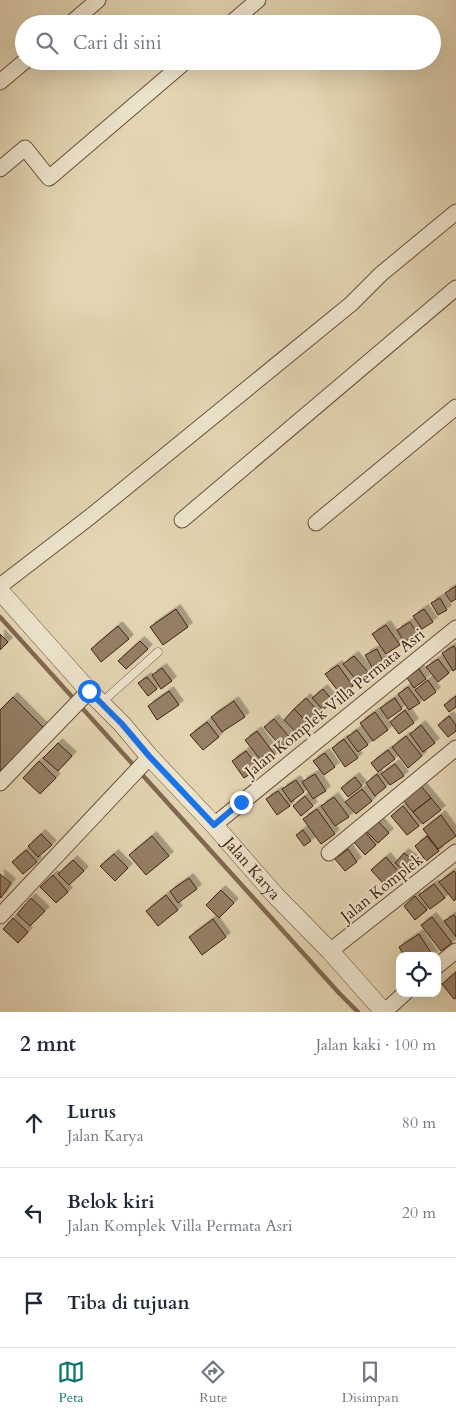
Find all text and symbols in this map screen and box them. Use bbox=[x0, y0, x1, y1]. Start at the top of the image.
search box bbox=[15, 15, 441, 70]
icon: search bbox=[33, 29, 61, 57]
text: Cari di sini bbox=[73, 30, 162, 56]
street label: Jalan Komplek Villa Permata Asri bbox=[239, 623, 430, 784]
route start bbox=[78, 680, 101, 703]
route end bbox=[230, 791, 253, 814]
street label: Jalan Karya bbox=[217, 831, 286, 905]
street label: Jalan Komplek bbox=[335, 849, 428, 928]
map controls bbox=[396, 952, 441, 997]
button: locate bbox=[396, 952, 441, 997]
text: 2 mnt bbox=[20, 1030, 76, 1059]
text: Jalan kaki · 100 m bbox=[316, 1034, 436, 1056]
text: Lurus bbox=[67, 1099, 116, 1125]
icon: ahead bbox=[20, 1109, 48, 1137]
text: 80 m bbox=[402, 1112, 436, 1134]
text: Jalan Karya bbox=[67, 1125, 144, 1147]
text: Belok kiri bbox=[67, 1189, 154, 1215]
icon: left bbox=[20, 1199, 48, 1227]
text: 20 m bbox=[402, 1202, 436, 1224]
text: Jalan Komplek Villa Permata Asri bbox=[67, 1215, 292, 1237]
icon: arrive bbox=[20, 1289, 48, 1317]
text: Tiba di tujuan bbox=[67, 1290, 190, 1316]
tab: Peta bbox=[57, 1358, 85, 1407]
tab: Rute bbox=[199, 1358, 227, 1407]
tab: Disimpan bbox=[342, 1358, 399, 1407]

